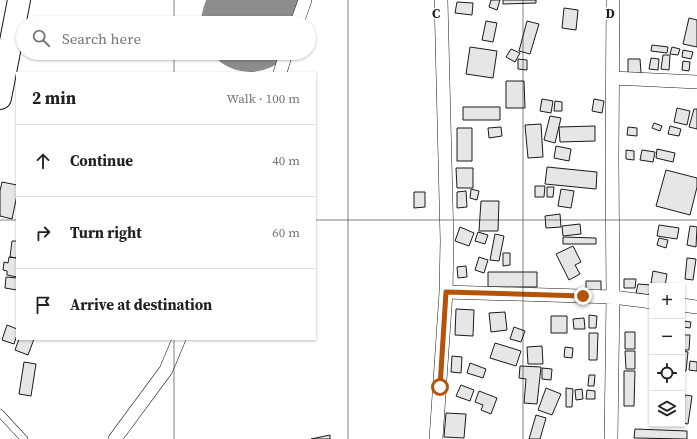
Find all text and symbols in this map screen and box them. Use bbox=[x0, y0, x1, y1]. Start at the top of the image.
text: C bbox=[432, 5, 440, 22]
text: D bbox=[605, 5, 615, 22]
search box bbox=[16, 16, 316, 60]
icon: search bbox=[30, 27, 52, 49]
text: Search here bbox=[62, 28, 141, 49]
text: 2 min bbox=[32, 86, 76, 110]
text: Walk · 100 m bbox=[227, 90, 300, 107]
icon: ahead bbox=[32, 150, 54, 172]
text: Continue bbox=[70, 150, 133, 171]
text: 40 m bbox=[272, 152, 300, 169]
icon: right bbox=[32, 222, 54, 244]
text: Turn right bbox=[70, 222, 142, 243]
text: 60 m bbox=[272, 224, 300, 241]
map controls bbox=[649, 283, 685, 427]
button: + bbox=[649, 283, 685, 319]
route end bbox=[574, 287, 592, 305]
icon: arrive bbox=[32, 294, 54, 316]
text: Arrive at destination bbox=[70, 294, 212, 315]
button: − bbox=[649, 319, 685, 355]
button: locate bbox=[649, 355, 685, 391]
route start bbox=[431, 378, 449, 396]
button: layers bbox=[649, 391, 685, 427]

